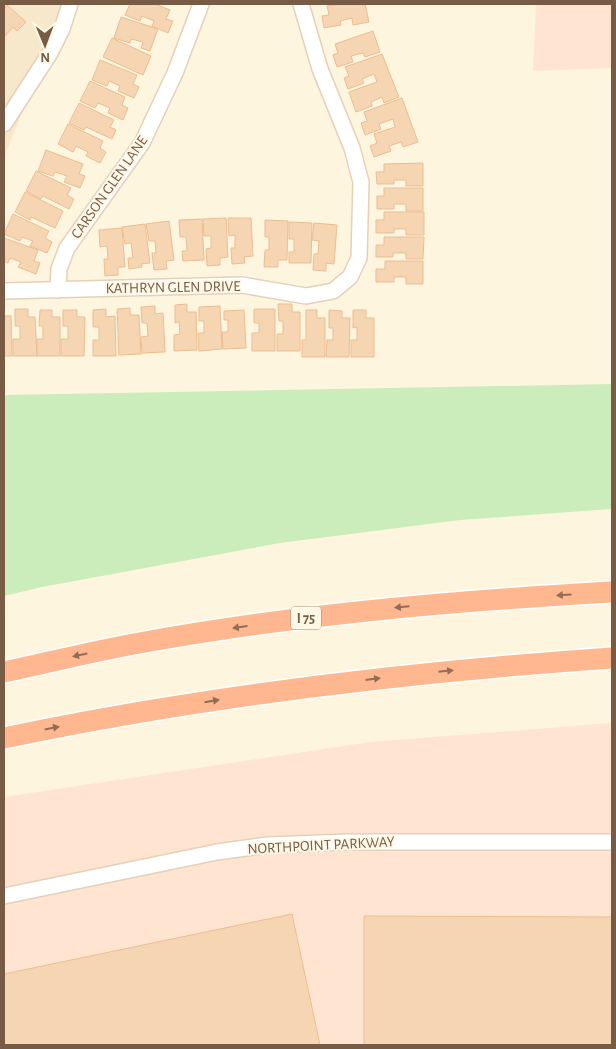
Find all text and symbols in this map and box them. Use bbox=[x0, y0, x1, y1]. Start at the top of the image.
north arrow bbox=[20, 20, 70, 70]
text: N bbox=[40, 50, 50, 64]
street label: CARSON GLEN LANE bbox=[68, 133, 150, 241]
street label: KATHRYN GLEN DRIVE bbox=[105, 279, 241, 296]
one-way arrow bbox=[555, 591, 571, 599]
one-way arrow bbox=[393, 604, 409, 612]
road number: I 75 bbox=[291, 606, 321, 630]
one-way arrow bbox=[232, 623, 248, 631]
one-way arrow bbox=[72, 652, 88, 660]
one-way arrow bbox=[438, 667, 454, 675]
one-way arrow bbox=[365, 675, 381, 683]
one-way arrow bbox=[204, 696, 220, 704]
one-way arrow bbox=[44, 724, 59, 732]
street label: NORTHPOINT PARKWAY bbox=[247, 834, 395, 857]

